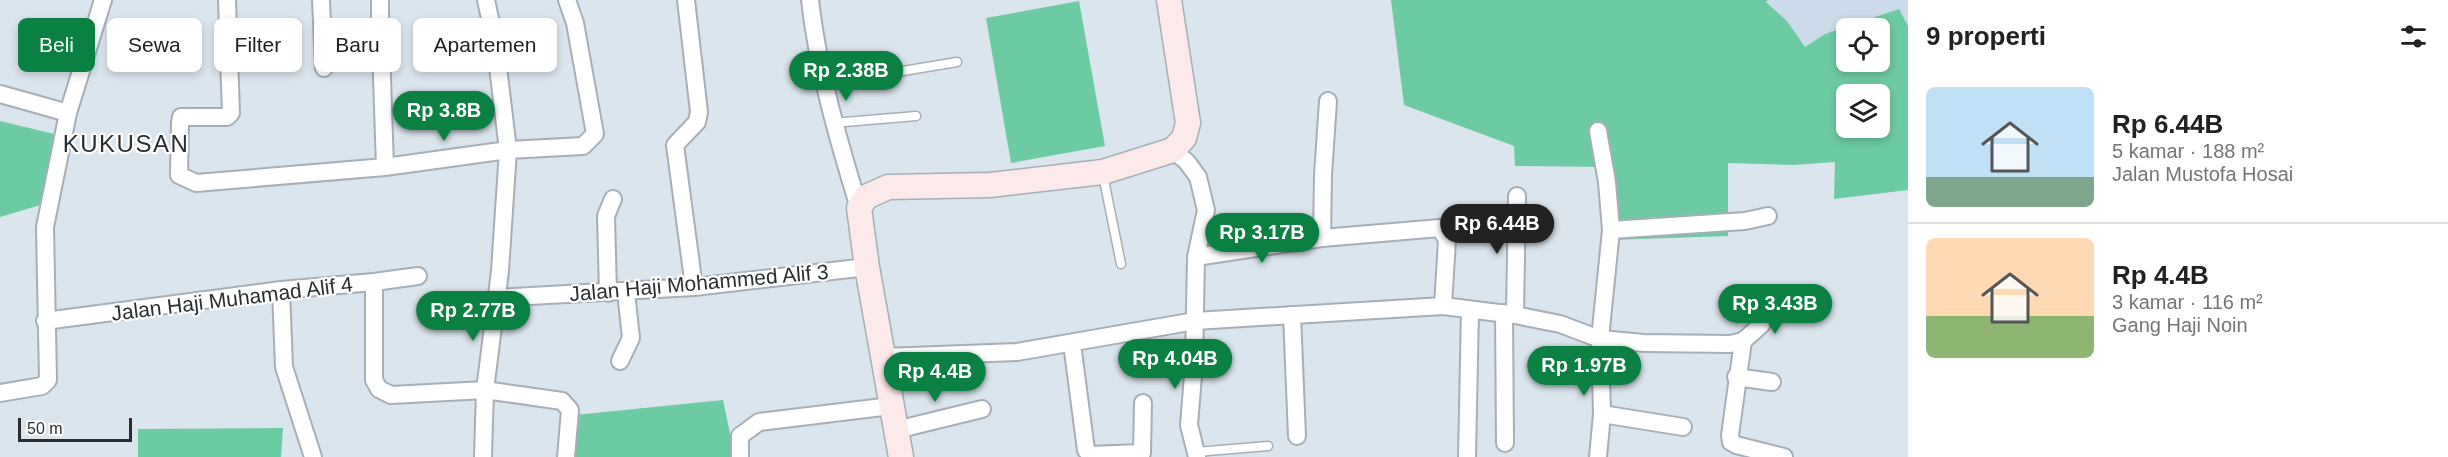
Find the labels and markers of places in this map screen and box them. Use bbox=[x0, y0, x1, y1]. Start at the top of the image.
pin: Rp 2.38B bbox=[784, 51, 908, 102]
pin: Rp 3.8B bbox=[389, 91, 499, 142]
pin: Rp 6.44B bbox=[1435, 204, 1559, 255]
pin: Rp 3.17B bbox=[1200, 213, 1324, 264]
pin: Rp 3.43B bbox=[1713, 284, 1837, 335]
pin: Rp 2.77B bbox=[411, 291, 535, 342]
pin: Rp 4.04B bbox=[1113, 339, 1237, 390]
pin: Rp 1.97B bbox=[1522, 346, 1646, 397]
pin: Rp 4.4B bbox=[880, 352, 990, 403]

